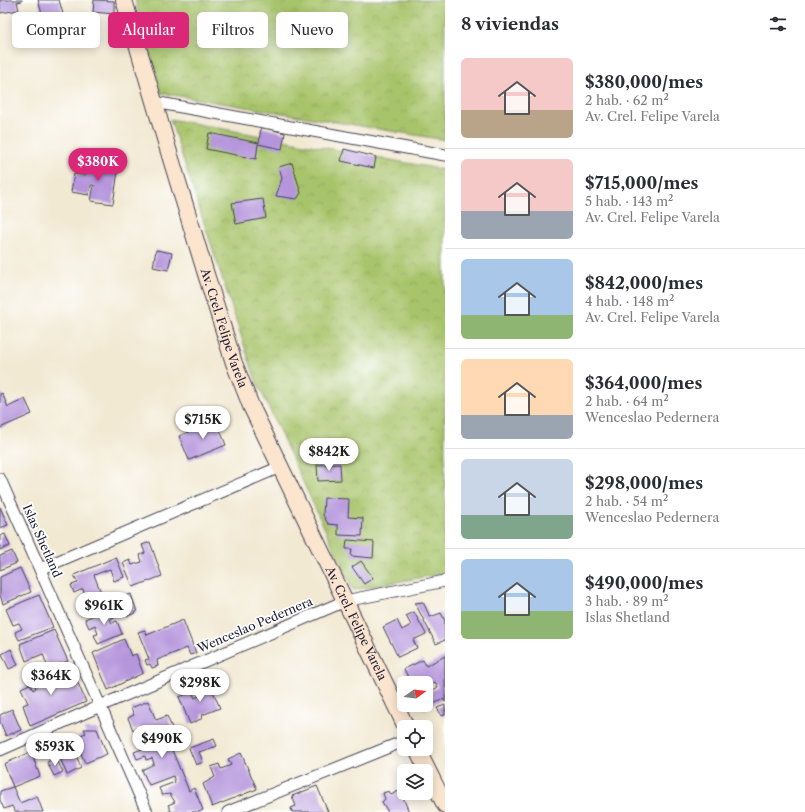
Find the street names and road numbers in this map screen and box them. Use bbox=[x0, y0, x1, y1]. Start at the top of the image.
street label: Av. Crel. Felipe Varela bbox=[197, 266, 251, 390]
street label: Islas Shetland bbox=[20, 502, 66, 580]
street label: Av. Crel. Felipe Varela bbox=[322, 563, 391, 683]
street label: Wenceslao Pedernera bbox=[194, 593, 315, 656]

